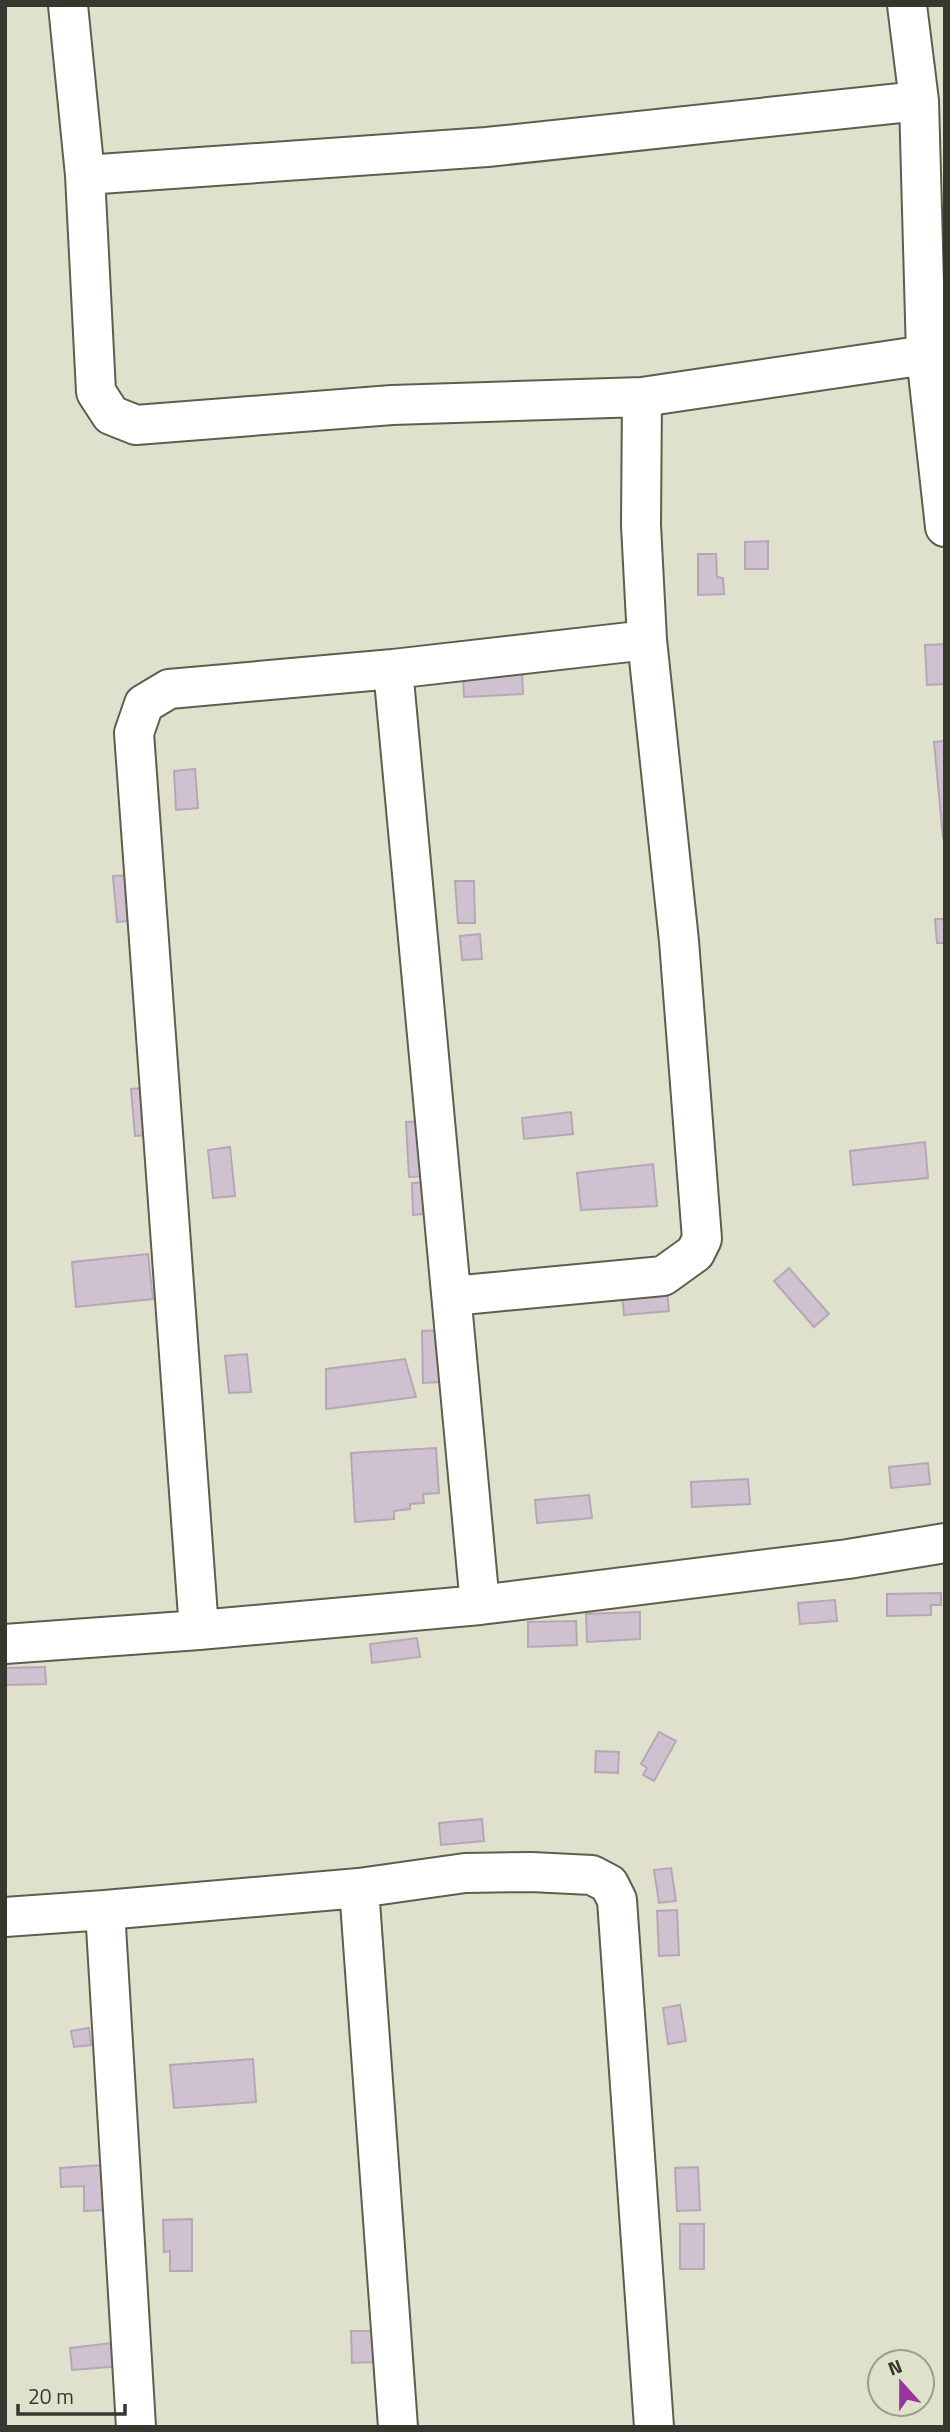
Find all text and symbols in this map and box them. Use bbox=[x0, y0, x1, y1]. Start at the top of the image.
north arrow bbox=[866, 2348, 936, 2418]
text: N bbox=[883, 2351, 906, 2383]
scale bar bbox=[18, 2372, 124, 2416]
text: 20 m bbox=[28, 2380, 74, 2412]

